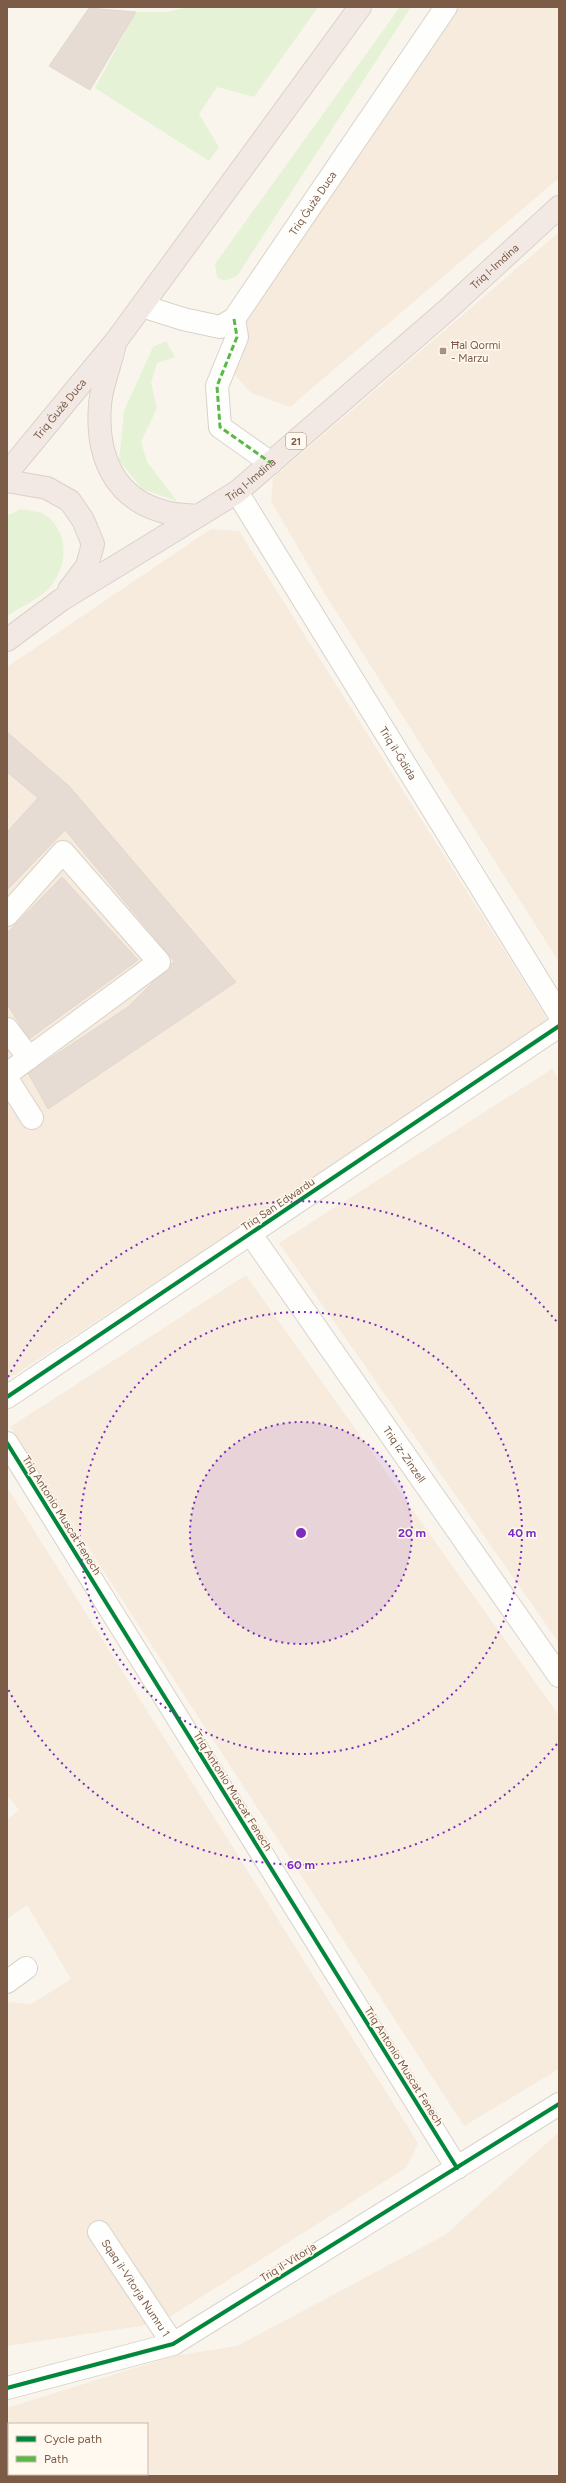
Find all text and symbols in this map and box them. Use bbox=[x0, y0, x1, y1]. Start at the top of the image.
street label: Triq Ġużè Duca bbox=[287, 169, 340, 238]
street label: Triq l-Imdina bbox=[468, 241, 522, 292]
place label: Ħal Qormi - Marzu bbox=[451, 339, 501, 365]
marker: Ħal Qormi - Marzu bbox=[438, 346, 448, 356]
street label: Triq Ġużè Duca bbox=[31, 376, 89, 442]
road number: 21 bbox=[286, 433, 306, 449]
street label: Triq l-Imdina bbox=[223, 455, 278, 504]
street label: Triq il-Ġdida bbox=[376, 725, 419, 782]
street label: Triq San Edwardu bbox=[239, 1175, 317, 1234]
street label: Triq iz-Zinzell bbox=[380, 1424, 428, 1485]
street label: Triq Antonio Muscat Fenech bbox=[20, 1453, 104, 1577]
centre of rings bbox=[294, 1526, 308, 1540]
text: 20 m bbox=[398, 1526, 426, 1540]
text: 40 m bbox=[508, 1526, 536, 1540]
street label: Triq Antonio Muscat Fenech bbox=[191, 1729, 275, 1853]
text: 60 m bbox=[287, 1858, 315, 1872]
street label: Triq Antonio Muscat Fenech bbox=[362, 2004, 446, 2128]
street label: Sqaq il-Vitorja Numru 1 bbox=[99, 2237, 172, 2339]
street label: Triq il-Vitorja bbox=[258, 2240, 319, 2285]
legend bbox=[8, 2423, 148, 2475]
text: Cycle path bbox=[44, 2432, 102, 2446]
text: Path bbox=[44, 2452, 68, 2466]

